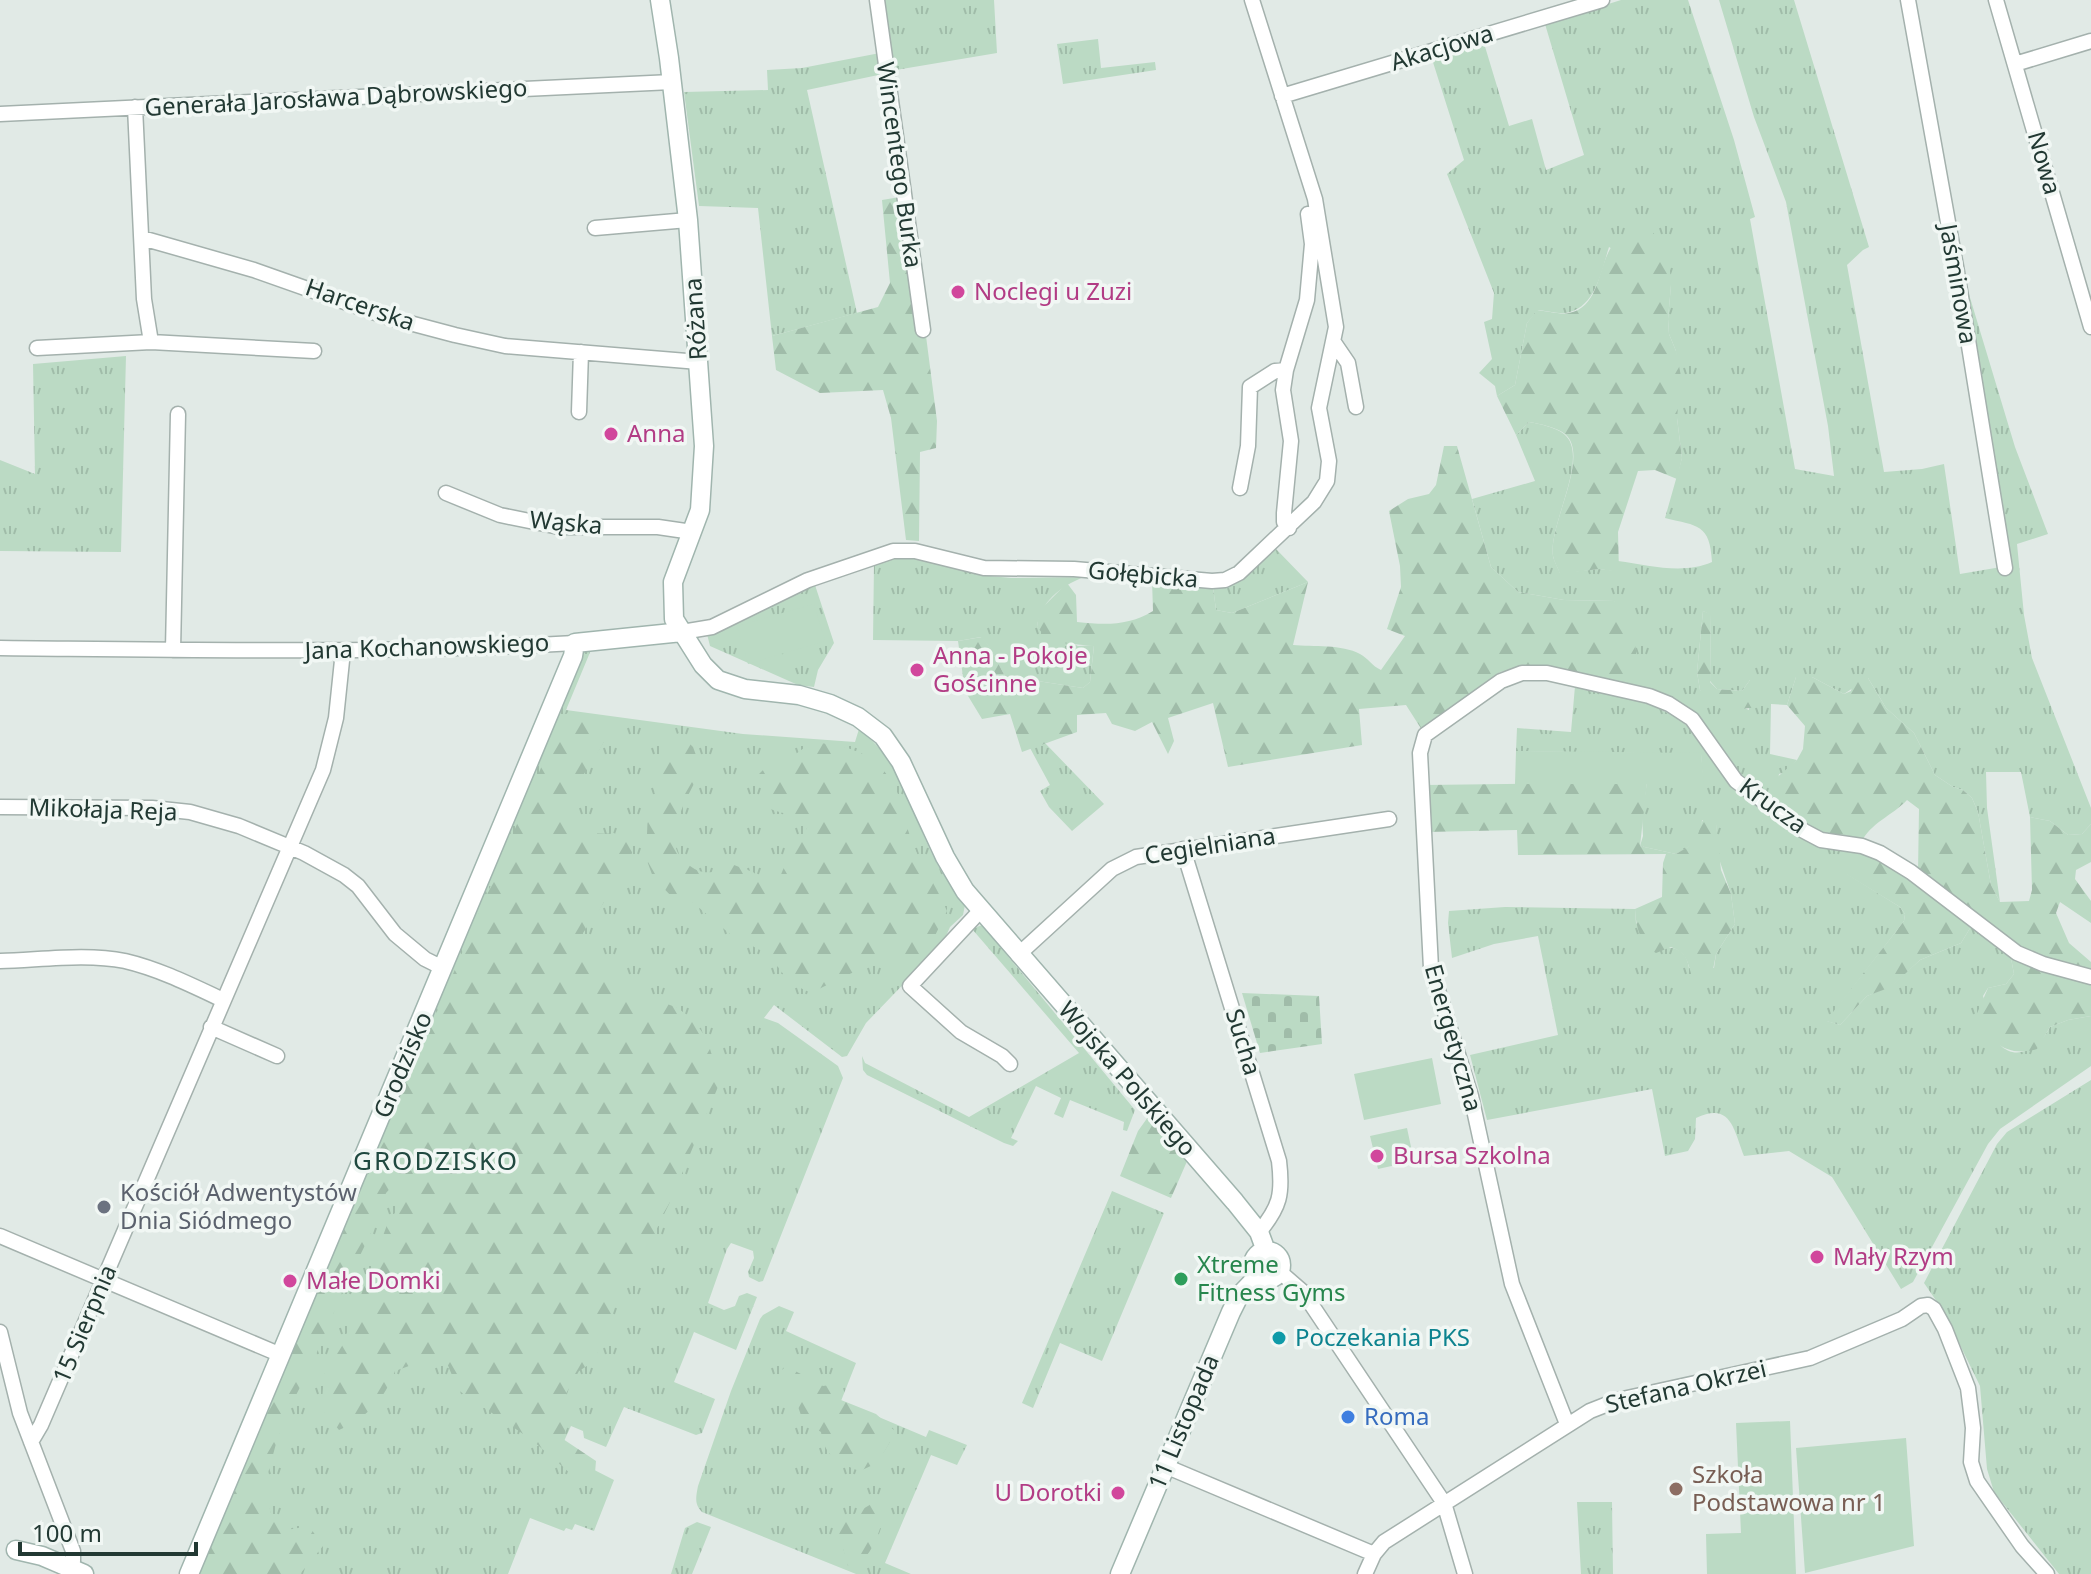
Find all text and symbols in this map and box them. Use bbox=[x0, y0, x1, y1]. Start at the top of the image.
street label: Akacjowa bbox=[1386, 15, 1497, 78]
street label: Wincentego Burka bbox=[870, 60, 931, 270]
street label: Generała Jarosława Dąbrowskiego bbox=[144, 70, 528, 123]
street label: Nowa bbox=[2021, 127, 2070, 198]
street label: Jaśminowa bbox=[1932, 219, 1986, 346]
street label: Harcerska bbox=[301, 270, 419, 338]
place label: Noclegi u Zuzi bbox=[974, 274, 1132, 307]
street label: Różana bbox=[675, 277, 714, 361]
marker: Noclegi u Zuzi bbox=[949, 283, 967, 301]
place label: Anna bbox=[627, 416, 685, 449]
marker: Anna bbox=[602, 425, 620, 443]
street label: Wąska bbox=[528, 502, 604, 541]
street label: Gołębicka bbox=[1087, 552, 1200, 595]
street label: Jana Kochanowskiego bbox=[302, 625, 550, 666]
place label: Anna - Pokoje Gościnne bbox=[933, 638, 1088, 699]
marker: Anna - Pokoje Gościnne bbox=[908, 661, 926, 679]
street label: Krucza bbox=[1733, 769, 1814, 840]
street label: Mikołaja Reja bbox=[28, 789, 178, 828]
street label: Cegielniana bbox=[1142, 818, 1278, 871]
street label: Energetyczna bbox=[1418, 960, 1491, 1115]
street label: Wojska Polskiego bbox=[1052, 994, 1205, 1162]
street label: Sucha bbox=[1219, 1004, 1270, 1079]
street label: Grodzisko bbox=[364, 1006, 439, 1123]
place label: Bursa Szkolna bbox=[1393, 1138, 1551, 1171]
district label: GRODZISKO bbox=[353, 1142, 519, 1178]
marker: Bursa Szkolna bbox=[1368, 1147, 1386, 1165]
place label: Kościół Adwentystów Dnia Siódmego bbox=[120, 1175, 357, 1236]
marker: Kościół Adwentystów Dnia Siódmego bbox=[95, 1198, 113, 1216]
place label: Mały Rzym bbox=[1833, 1239, 1954, 1272]
place label: Xtreme Fitness Gyms bbox=[1197, 1247, 1346, 1308]
marker: Mały Rzym bbox=[1808, 1248, 1826, 1266]
street label: 15 Sierpnia bbox=[44, 1259, 123, 1388]
place label: Małe Domki bbox=[306, 1263, 441, 1296]
marker: Xtreme Fitness Gyms bbox=[1172, 1270, 1190, 1288]
marker: Małe Domki bbox=[281, 1272, 299, 1290]
place label: Poczekania PKS bbox=[1295, 1320, 1470, 1353]
marker: Poczekania PKS bbox=[1270, 1329, 1288, 1347]
street label: 11 Listopada bbox=[1139, 1349, 1226, 1494]
street label: Stefana Okrzei bbox=[1602, 1351, 1769, 1420]
place label: Roma bbox=[1364, 1399, 1429, 1432]
marker: Roma bbox=[1339, 1408, 1357, 1426]
place label: Szkoła Podstawowa nr 1 bbox=[1692, 1457, 1886, 1518]
place label: U Dorotki bbox=[995, 1475, 1102, 1508]
marker: Szkoła Podstawowa nr 1 bbox=[1667, 1480, 1685, 1498]
marker: U Dorotki bbox=[1109, 1484, 1127, 1502]
scale bar bbox=[20, 1506, 196, 1556]
text: 100 m bbox=[32, 1516, 102, 1549]

